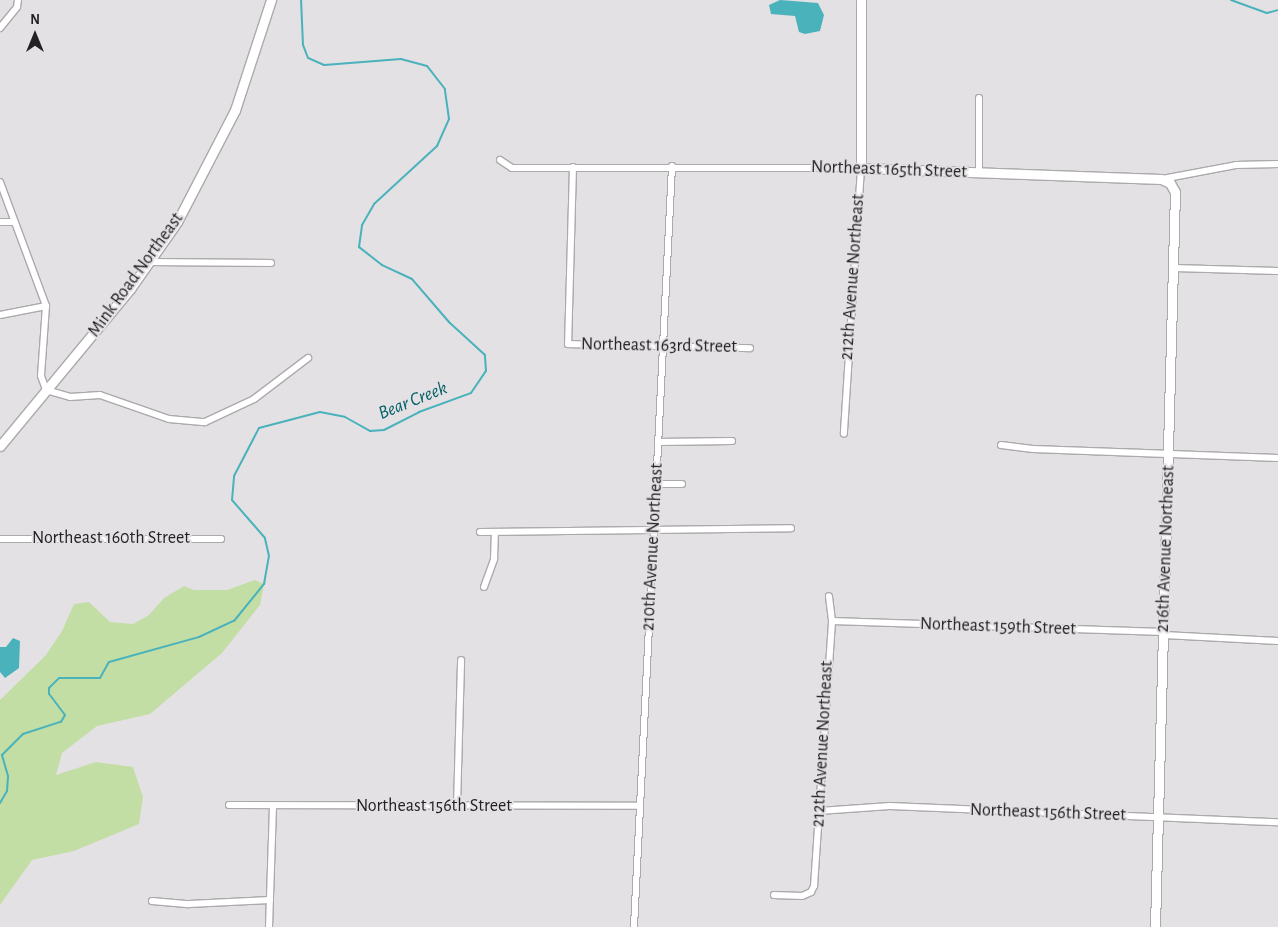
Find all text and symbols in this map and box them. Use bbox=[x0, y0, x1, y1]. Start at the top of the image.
north arrow bbox=[10, 10, 60, 60]
text: N bbox=[30, 13, 40, 27]
street label: Northeast 165th Street bbox=[811, 156, 967, 184]
street label: 212th Avenue Northeast bbox=[836, 193, 870, 361]
street label: Mink Road Northeast bbox=[84, 209, 188, 341]
street label: Northeast 163rd Street bbox=[581, 334, 737, 358]
water label: Bear Creek bbox=[375, 377, 451, 425]
street label: 210th Avenue Northeast bbox=[638, 463, 668, 631]
street label: 216th Avenue Northeast bbox=[1152, 465, 1180, 633]
street label: Northeast 160th Street bbox=[32, 527, 190, 549]
street label: Northeast 159th Street bbox=[920, 613, 1076, 641]
street label: 212th Avenue Northeast bbox=[808, 660, 838, 828]
street label: Northeast 156th Street bbox=[356, 795, 512, 817]
street label: Northeast 156th Street bbox=[970, 799, 1126, 827]

